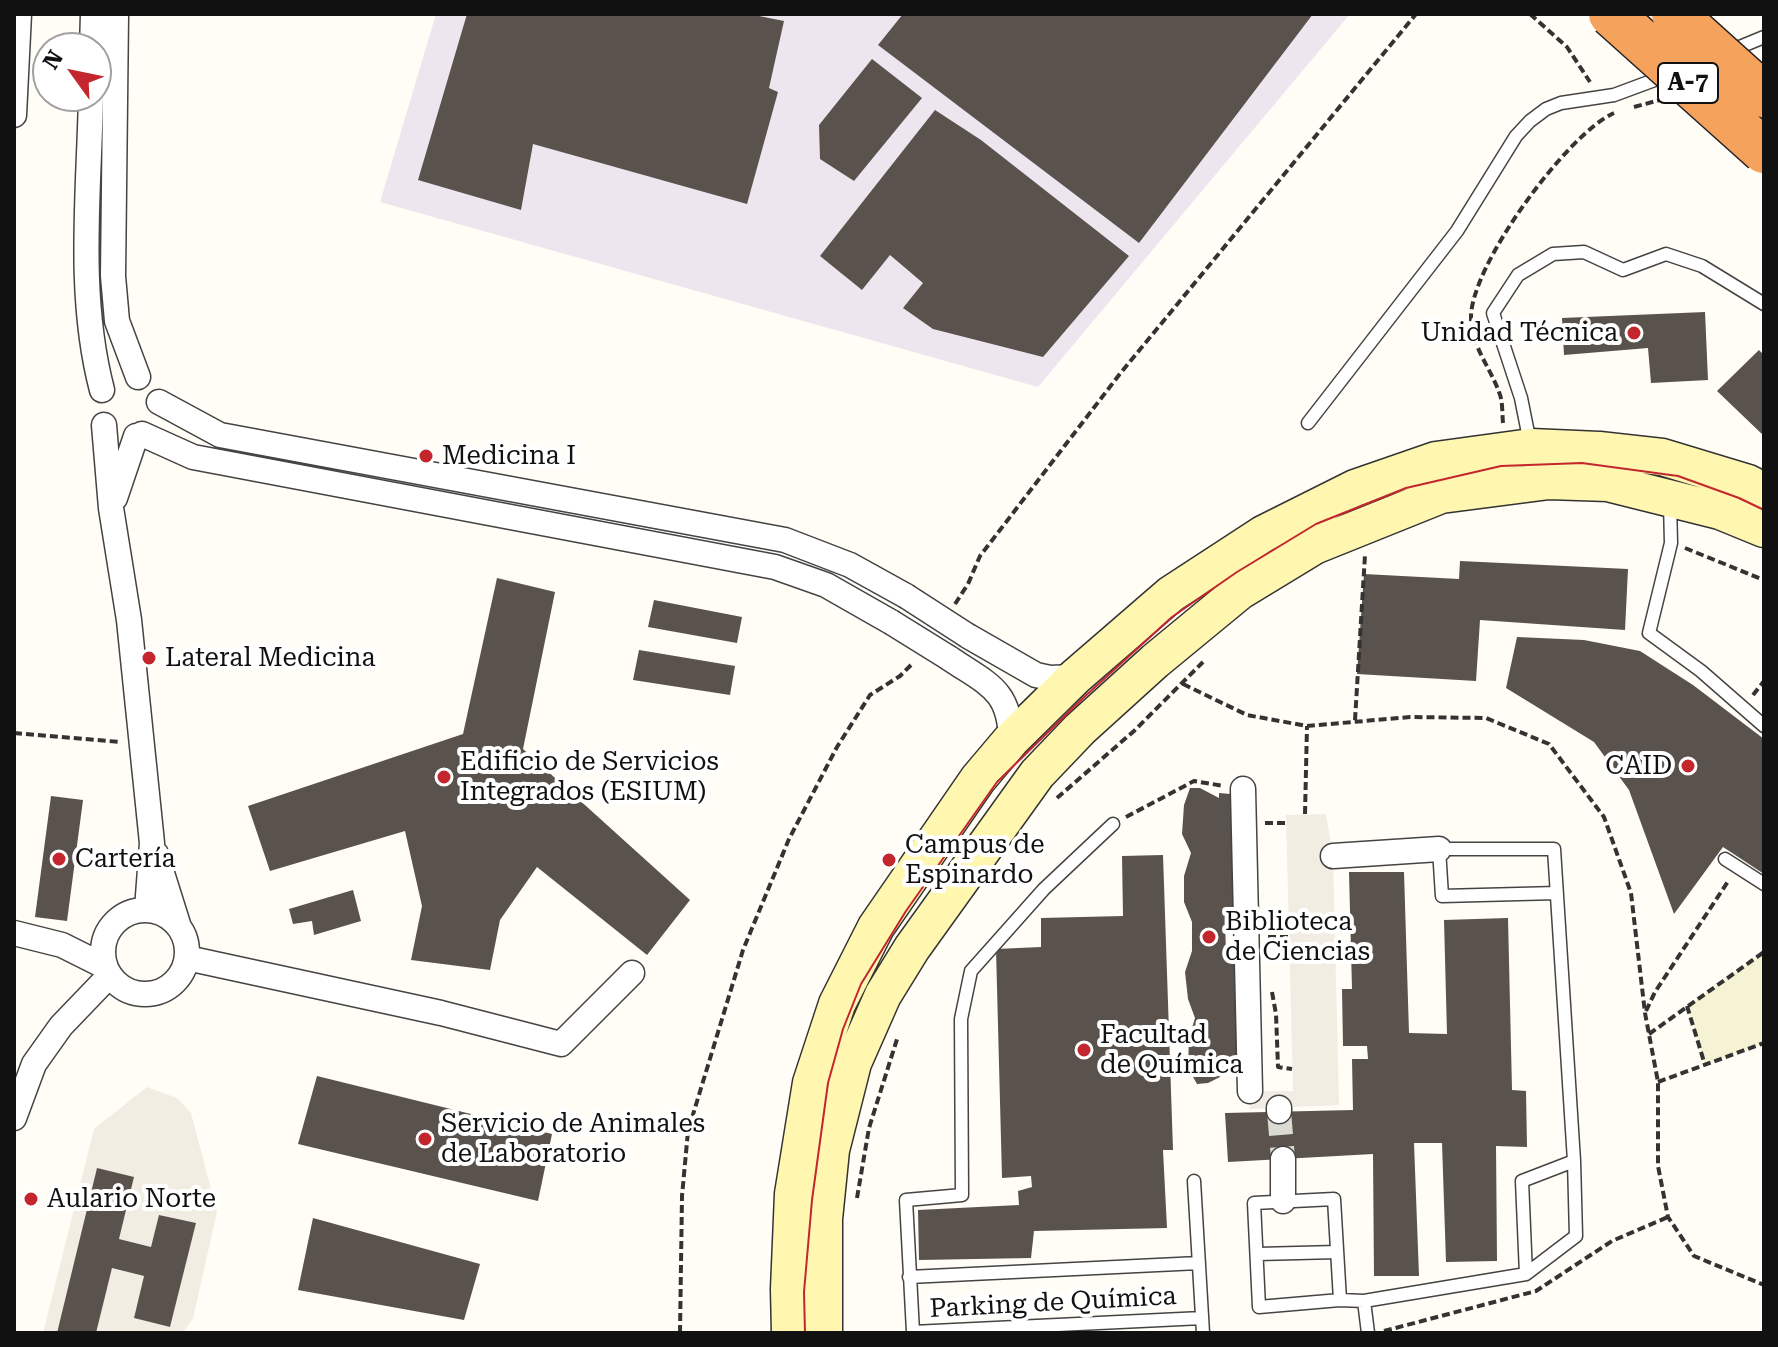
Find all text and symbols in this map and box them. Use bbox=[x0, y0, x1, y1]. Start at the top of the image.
north arrow bbox=[32, 32, 112, 112]
text: N bbox=[38, 46, 68, 74]
road number: A-7 bbox=[1658, 63, 1718, 103]
place label: Unidad Técnica bbox=[1421, 317, 1618, 349]
marker: Unidad Técnica bbox=[1625, 324, 1643, 342]
place label: Medicina I bbox=[442, 440, 576, 472]
marker: Medicina I bbox=[417, 447, 435, 465]
place label: Lateral Medicina bbox=[165, 642, 376, 674]
marker: Lateral Medicina bbox=[140, 649, 158, 667]
place label: Edificio de Servicios Integrados (ESIUM) bbox=[460, 746, 719, 808]
place label: CAID bbox=[1605, 750, 1672, 782]
marker: CAID bbox=[1679, 757, 1697, 775]
marker: Edificio de Servicios Integrados (ESIUM) bbox=[435, 768, 453, 786]
place label: Campus de Espinardo bbox=[905, 829, 1045, 890]
place label: Cartería bbox=[75, 843, 176, 875]
marker: Cartería bbox=[50, 850, 68, 868]
marker: Campus de Espinardo bbox=[880, 851, 898, 869]
place label: Biblioteca de Ciencias bbox=[1225, 906, 1370, 968]
marker: Biblioteca de Ciencias bbox=[1200, 928, 1218, 946]
place label: Facultad de Química bbox=[1100, 1019, 1243, 1080]
marker: Facultad de Química bbox=[1075, 1041, 1093, 1059]
place label: Servicio de Animales de Laboratorio bbox=[441, 1108, 705, 1170]
marker: Servicio de Animales de Laboratorio bbox=[416, 1130, 434, 1148]
place label: Aulario Norte bbox=[47, 1183, 216, 1215]
marker: Aulario Norte bbox=[22, 1190, 40, 1208]
street label: Parking de Química bbox=[929, 1281, 1177, 1325]

